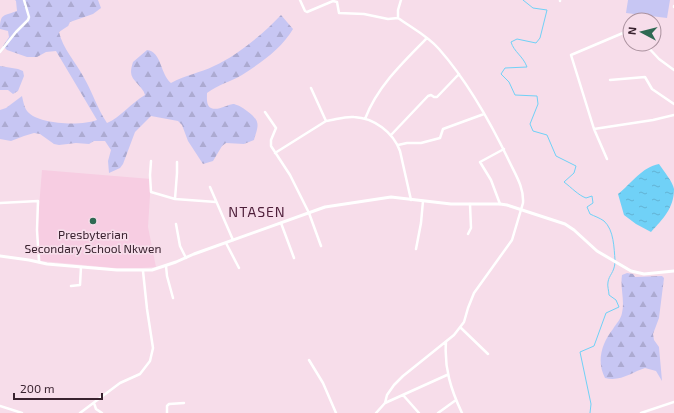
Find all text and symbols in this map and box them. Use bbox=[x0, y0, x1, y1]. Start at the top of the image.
north arrow bbox=[622, 12, 662, 52]
text: N bbox=[625, 26, 639, 35]
district label: NTASEN bbox=[228, 203, 286, 220]
marker: Presbyterian Secondary School Nkwen bbox=[88, 216, 98, 226]
place label: Presbyterian Secondary School Nkwen bbox=[25, 227, 161, 255]
scale bar bbox=[14, 375, 102, 401]
text: 200 m bbox=[20, 381, 54, 395]

